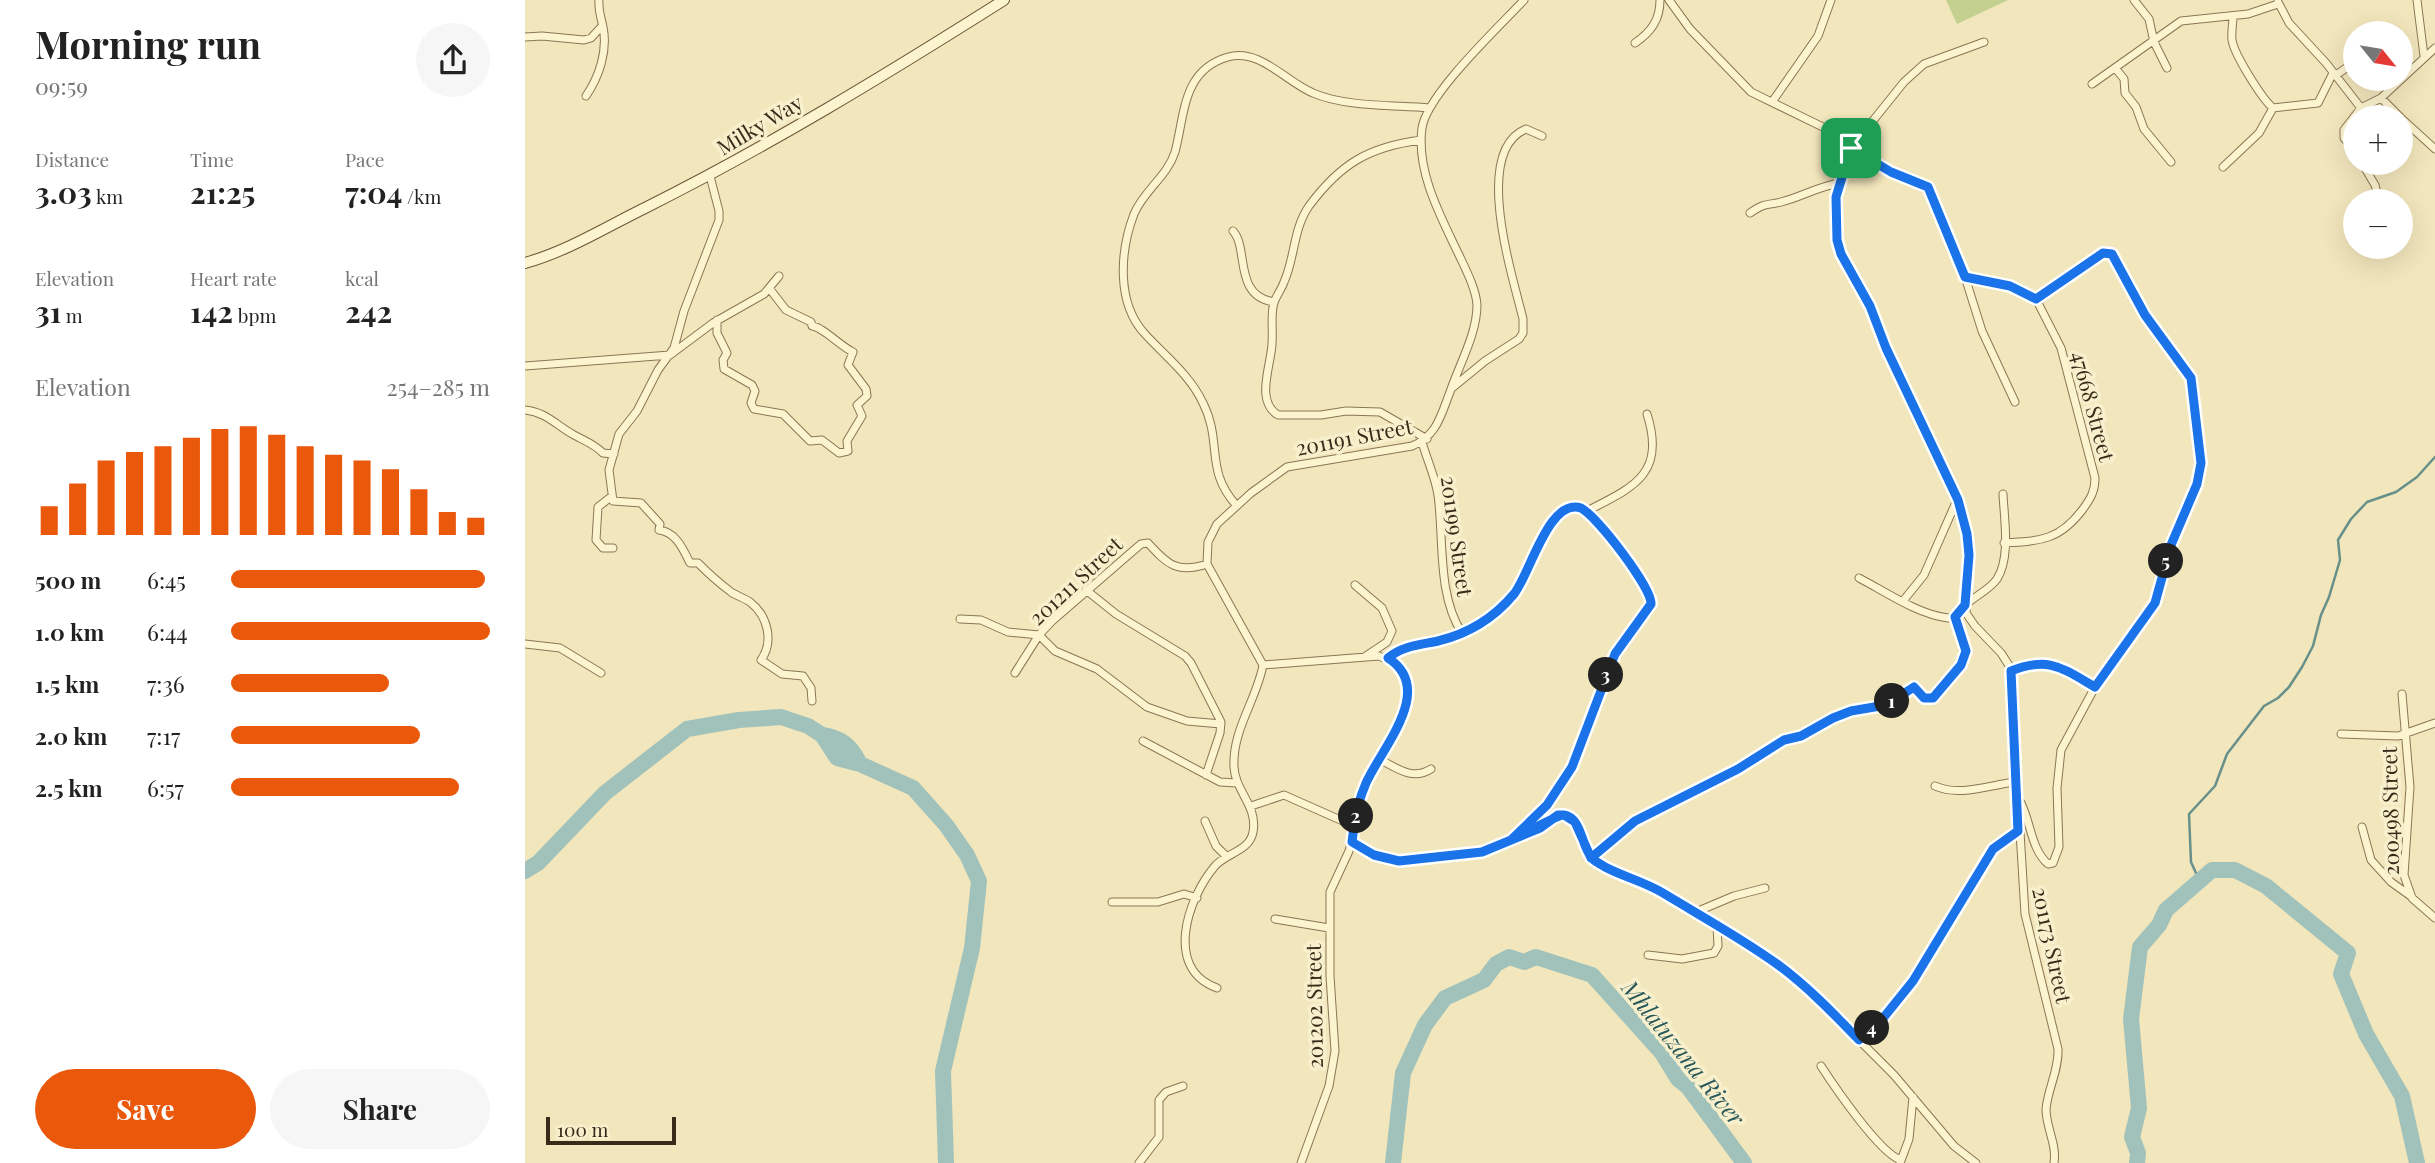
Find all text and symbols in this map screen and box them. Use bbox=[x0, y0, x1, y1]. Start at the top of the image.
text: Morning run bbox=[35, 18, 261, 69]
north arrow bbox=[2343, 21, 2413, 91]
map controls bbox=[2343, 21, 2413, 259]
button: share bbox=[416, 23, 490, 97]
text: 09:59 bbox=[35, 70, 88, 101]
street label: Milky Way bbox=[711, 87, 807, 161]
button: + bbox=[2343, 105, 2413, 175]
pin bbox=[1821, 118, 1881, 178]
icon: arrive bbox=[1832, 129, 1870, 167]
text: Distance bbox=[35, 146, 109, 172]
text: Time bbox=[190, 146, 234, 172]
text: Pace bbox=[345, 146, 384, 172]
text: 3.03 bbox=[35, 172, 92, 212]
text: 21:25 bbox=[190, 172, 255, 212]
text: 7:04 bbox=[345, 172, 402, 212]
text: km bbox=[92, 183, 123, 209]
text: /km bbox=[402, 183, 441, 209]
button: − bbox=[2343, 189, 2413, 259]
text: Elevation bbox=[35, 265, 114, 291]
text: Heart rate bbox=[190, 265, 277, 291]
text: kcal bbox=[345, 265, 379, 291]
text: 31 bbox=[35, 291, 61, 331]
text: 142 bbox=[190, 291, 233, 331]
text: 242 bbox=[345, 291, 392, 331]
text: m bbox=[61, 302, 83, 328]
text: bpm bbox=[233, 302, 276, 328]
street label: 47668 Street bbox=[2066, 348, 2122, 465]
text: Elevation bbox=[35, 371, 131, 402]
text: 254–285 m bbox=[387, 371, 490, 402]
street label: 201191 Street bbox=[1293, 411, 1415, 461]
street label: 201199 Street bbox=[1436, 474, 1480, 599]
street label: 201211 Street bbox=[1022, 529, 1128, 630]
pin: 5 bbox=[2149, 544, 2183, 578]
text: 5 bbox=[2161, 547, 2170, 573]
text: 500 m bbox=[35, 564, 101, 595]
text: 6:45 bbox=[147, 564, 186, 595]
text: 1.0 km bbox=[35, 616, 104, 647]
text: 6:44 bbox=[147, 616, 188, 647]
pin: 3 bbox=[1589, 658, 1623, 692]
text: 3 bbox=[1601, 661, 1610, 687]
text: 1.5 km bbox=[35, 668, 99, 699]
text: 7:36 bbox=[147, 668, 185, 699]
pin: 1 bbox=[1875, 684, 1909, 718]
text: 1 bbox=[1888, 687, 1895, 713]
text: 2.0 km bbox=[35, 720, 107, 751]
text: 7:17 bbox=[147, 720, 180, 751]
street label: 200498 Street bbox=[2374, 746, 2404, 876]
text: 2.5 km bbox=[35, 772, 102, 803]
text: 6:57 bbox=[147, 772, 184, 803]
pin: 2 bbox=[1339, 798, 1373, 834]
text: 2 bbox=[1351, 802, 1360, 828]
street label: 201173 Street bbox=[2027, 884, 2079, 1006]
street label: 201202 Street bbox=[1298, 943, 1328, 1069]
water label: Mhlatuzana River bbox=[1615, 972, 1753, 1132]
pin: 4 bbox=[1855, 1010, 1889, 1046]
text: 4 bbox=[1866, 1014, 1877, 1040]
button: Save bbox=[35, 1069, 256, 1149]
button: Share bbox=[270, 1069, 490, 1149]
scale bar bbox=[546, 1114, 675, 1146]
text: 100 m bbox=[557, 1116, 608, 1142]

